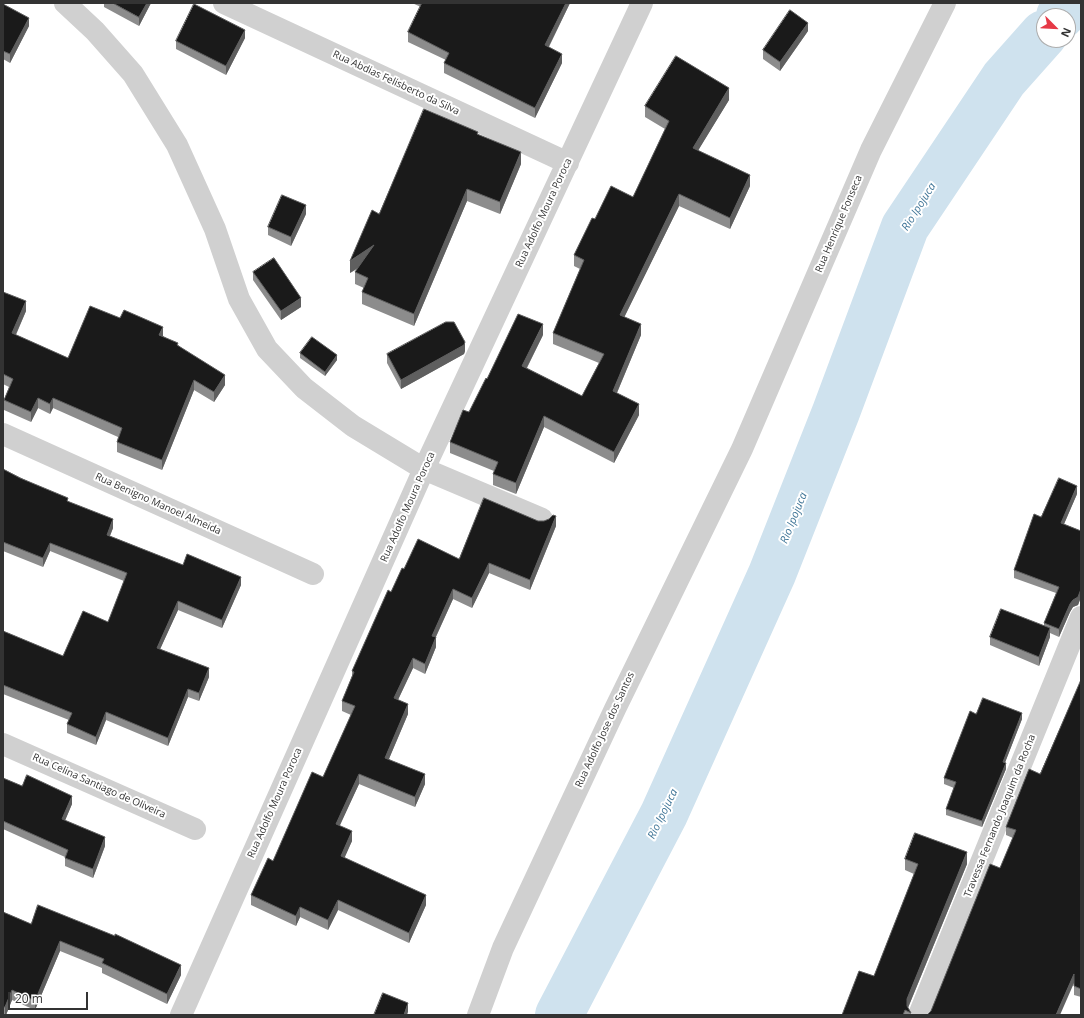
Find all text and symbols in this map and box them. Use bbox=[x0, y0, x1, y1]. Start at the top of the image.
north arrow bbox=[1036, 8, 1076, 48]
text: N bbox=[1058, 26, 1075, 40]
street label: Rua Abdias Felisberto da Silva bbox=[331, 48, 461, 118]
street label: Rua Adolfo Moura Poroca bbox=[513, 156, 575, 270]
street label: Rua Henrique Fonseca bbox=[813, 173, 865, 275]
water label: Rio Ipojuca bbox=[899, 181, 939, 233]
street label: Rua Adolfo Moura Poroca bbox=[378, 450, 438, 564]
street label: Rua Benigno Manoel Almeida bbox=[93, 471, 223, 537]
water label: Rio Ipojuca bbox=[778, 491, 810, 545]
street label: Rua Adolfo Jose dos Santos bbox=[573, 670, 637, 790]
street label: Travessa Fernando Joaquim da Rocha bbox=[962, 733, 1038, 899]
street label: Rua Adolfo Moura Poroca bbox=[245, 746, 305, 860]
street label: Rua Celina Santiago de Oliveira bbox=[31, 751, 167, 821]
water label: Rio Ipojuca bbox=[645, 787, 681, 841]
scale bar bbox=[10, 984, 90, 1010]
text: 20 m bbox=[15, 990, 43, 1007]

